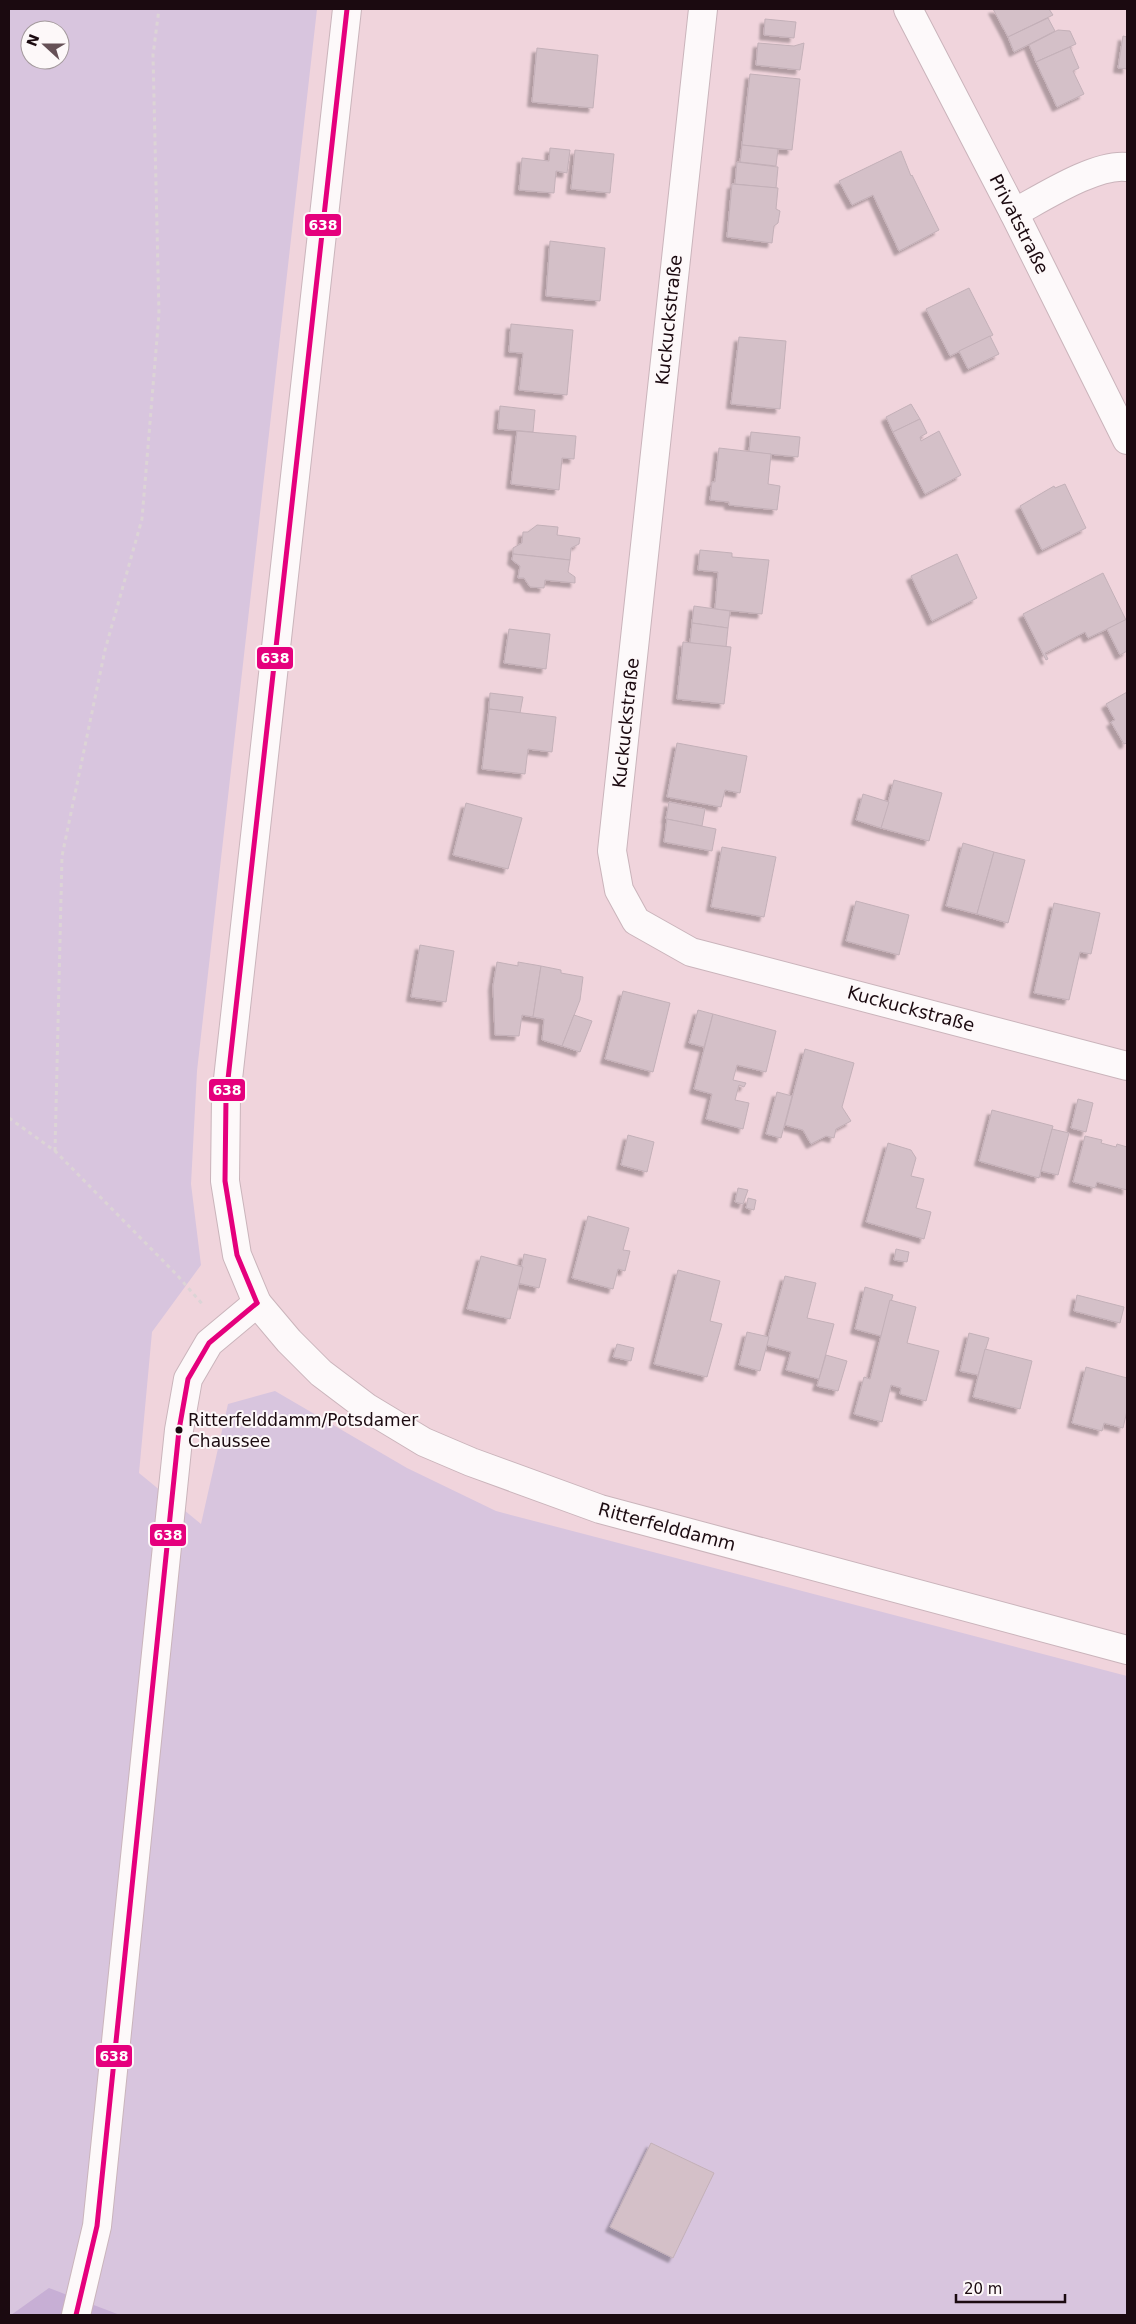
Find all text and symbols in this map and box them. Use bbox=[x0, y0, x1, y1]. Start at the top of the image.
north arrow bbox=[20, 20, 70, 70]
text: N bbox=[23, 32, 42, 49]
street label: Privatstraße bbox=[985, 170, 1054, 277]
line badge: 638 bbox=[304, 213, 342, 237]
text: 638 bbox=[308, 217, 338, 233]
street label: Kuckuckstraße bbox=[651, 254, 686, 386]
line badge: 638 bbox=[256, 646, 294, 670]
text: 638 bbox=[260, 650, 290, 666]
street label: Kuckuckstraße bbox=[608, 657, 643, 789]
street label: Kuckuckstraße bbox=[845, 981, 977, 1036]
line badge: 638 bbox=[208, 1078, 246, 1102]
text: 638 bbox=[212, 1082, 242, 1098]
place label: Ritterfelddamm/Potsdamer Chaussee bbox=[188, 1410, 418, 1451]
marker: Ritterfelddamm/Potsdamer Chaussee bbox=[174, 1425, 184, 1435]
street label: Ritterfelddamm bbox=[596, 1498, 738, 1555]
line badge: 638 bbox=[149, 1523, 187, 1547]
text: 638 bbox=[153, 1527, 183, 1543]
line badge: 638 bbox=[95, 2044, 133, 2068]
text: 638 bbox=[99, 2048, 129, 2064]
scale bar bbox=[956, 2272, 1065, 2304]
text: 20 m bbox=[964, 2280, 1002, 2298]

